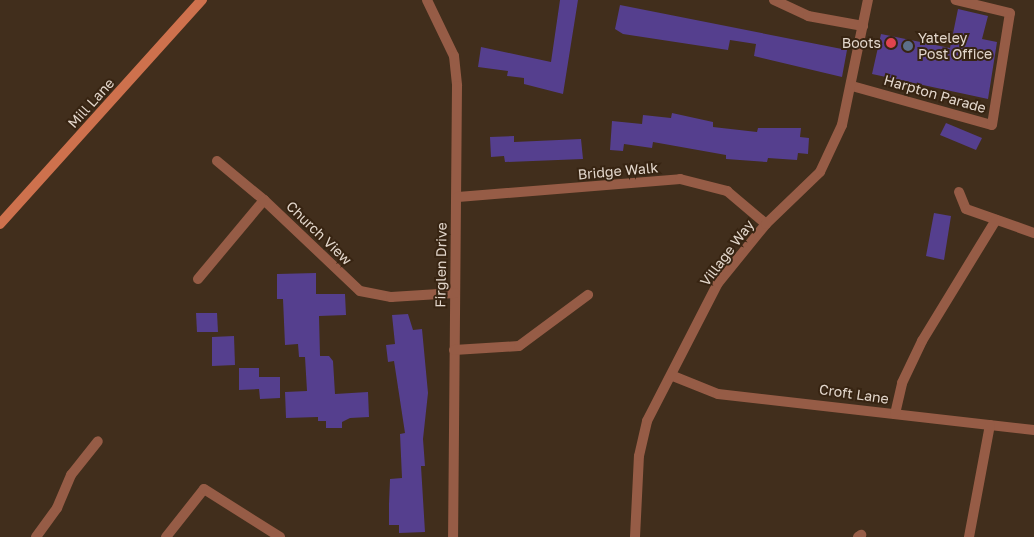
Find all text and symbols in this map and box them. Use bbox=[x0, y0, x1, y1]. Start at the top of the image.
place label: Yateley Post Office bbox=[918, 30, 992, 62]
place label: Boots bbox=[842, 35, 881, 51]
marker: Boots bbox=[885, 37, 897, 49]
marker: Yateley Post Office bbox=[902, 40, 914, 52]
street label: Harpton Parade bbox=[882, 71, 988, 117]
street label: Mill Lane bbox=[64, 75, 118, 131]
street label: Bridge Walk bbox=[577, 159, 659, 183]
street label: Church View bbox=[283, 198, 355, 268]
street label: Village Way bbox=[697, 217, 757, 289]
street label: Firglen Drive bbox=[432, 222, 450, 308]
street label: Croft Lane bbox=[818, 381, 890, 407]

